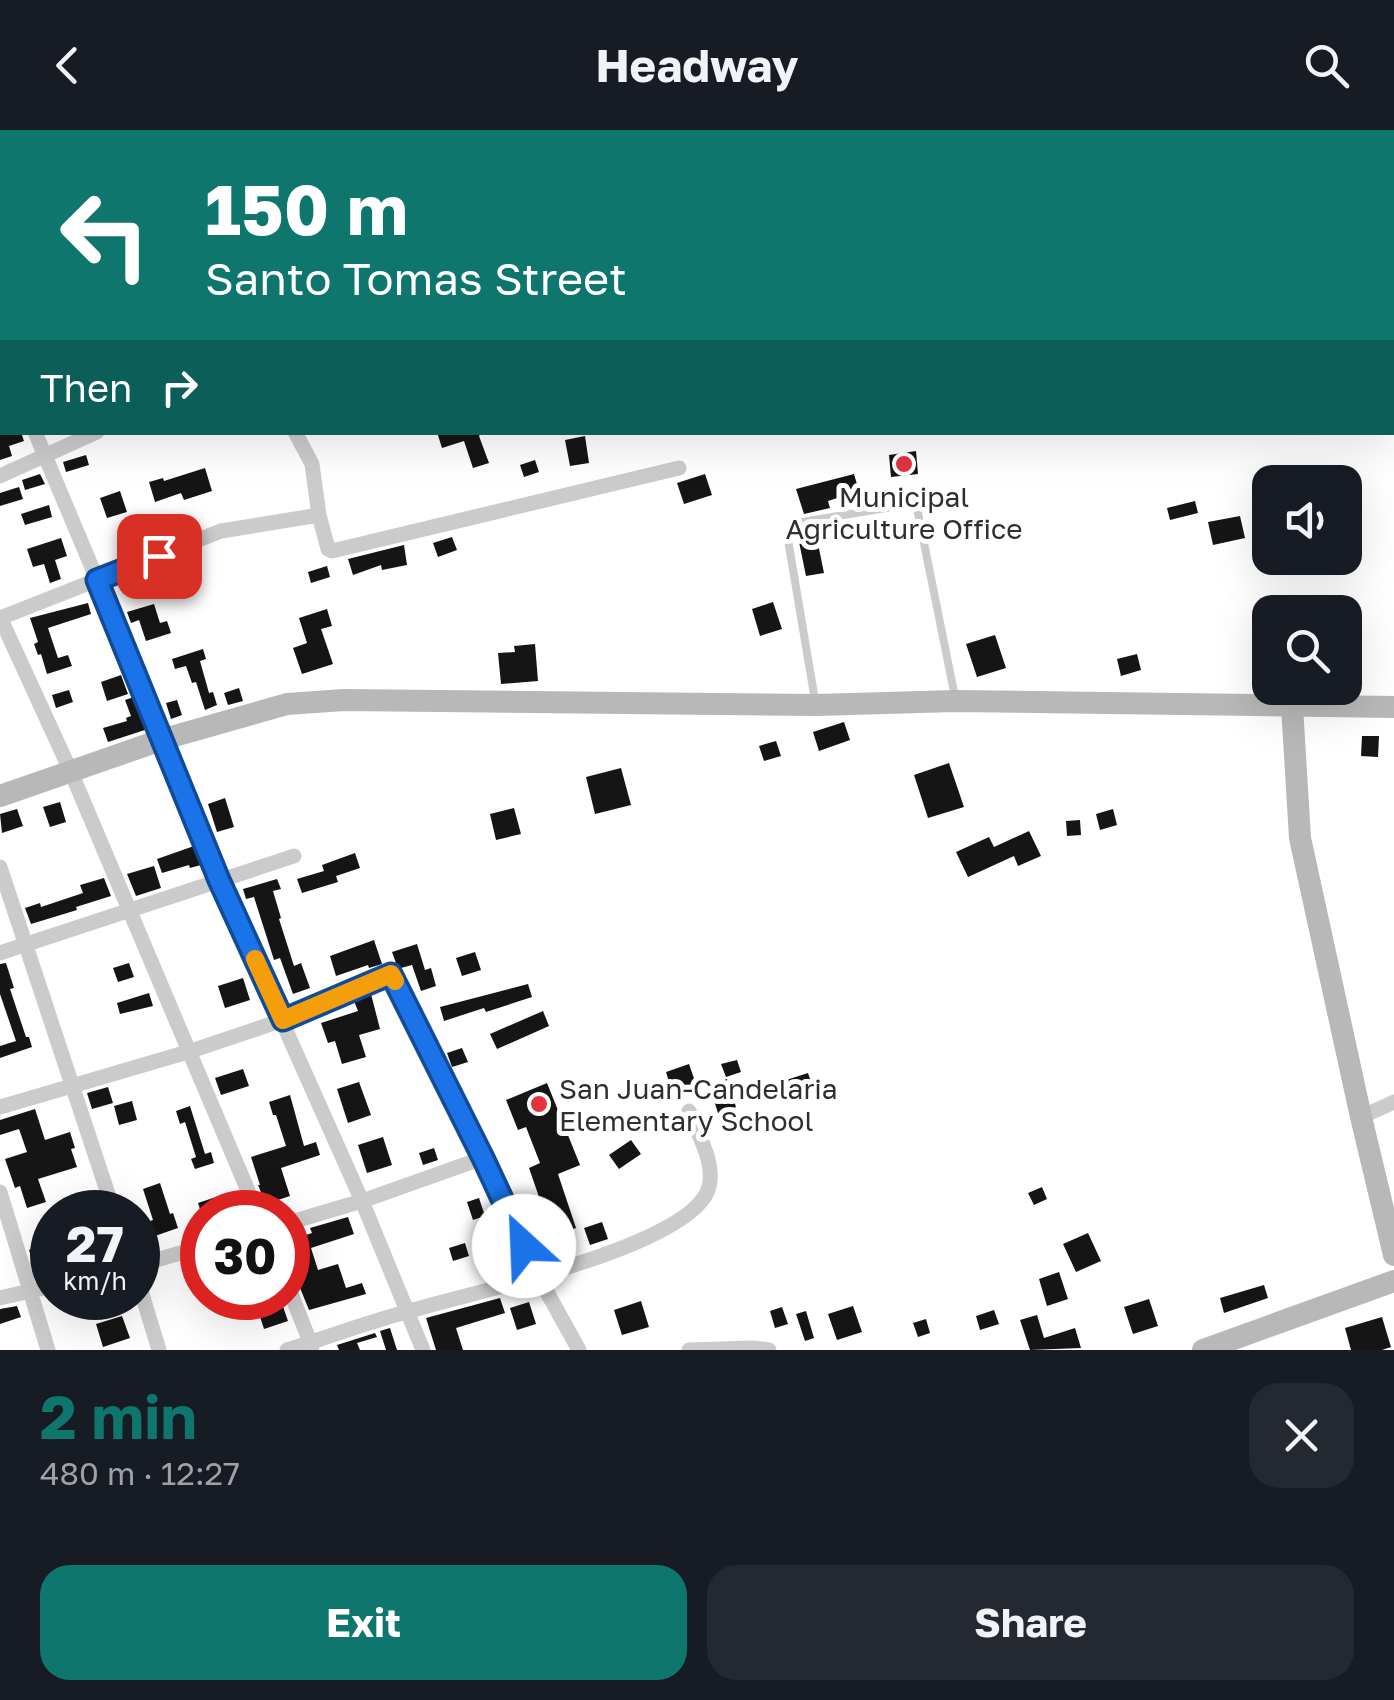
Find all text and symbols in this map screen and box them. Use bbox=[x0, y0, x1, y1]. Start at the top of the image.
icon: back bbox=[40, 38, 95, 93]
text: Headway bbox=[595, 38, 799, 92]
icon: search bbox=[1299, 38, 1354, 93]
text: 150 m bbox=[205, 166, 408, 250]
icon: left bbox=[40, 170, 170, 300]
text: Santo Tomas Street bbox=[205, 251, 627, 305]
icon: right bbox=[152, 360, 207, 415]
text: Then bbox=[40, 365, 132, 410]
marker: Municipal Agriculture Office bbox=[893, 453, 915, 475]
map controls bbox=[1252, 465, 1362, 705]
button: sound bbox=[1252, 465, 1362, 575]
place label: Municipal Agriculture Office bbox=[785, 480, 1023, 545]
pin bbox=[117, 514, 202, 599]
icon: arrive bbox=[132, 529, 187, 584]
button: search bbox=[1252, 595, 1362, 705]
place label: San Juan-Candelaria Elementary School bbox=[559, 1072, 838, 1137]
marker: San Juan-Candelaria Elementary School bbox=[528, 1093, 550, 1115]
speed limit sign: 30 bbox=[180, 1190, 310, 1320]
position arrow bbox=[472, 1194, 576, 1298]
text: 27 bbox=[66, 1213, 124, 1273]
text: km/h bbox=[63, 1265, 127, 1296]
text: 2 min bbox=[40, 1380, 197, 1452]
button: close bbox=[1249, 1383, 1354, 1488]
text: 480 m · 12:27 bbox=[40, 1454, 240, 1492]
button: Exit bbox=[40, 1565, 687, 1680]
button: Share bbox=[707, 1565, 1354, 1680]

